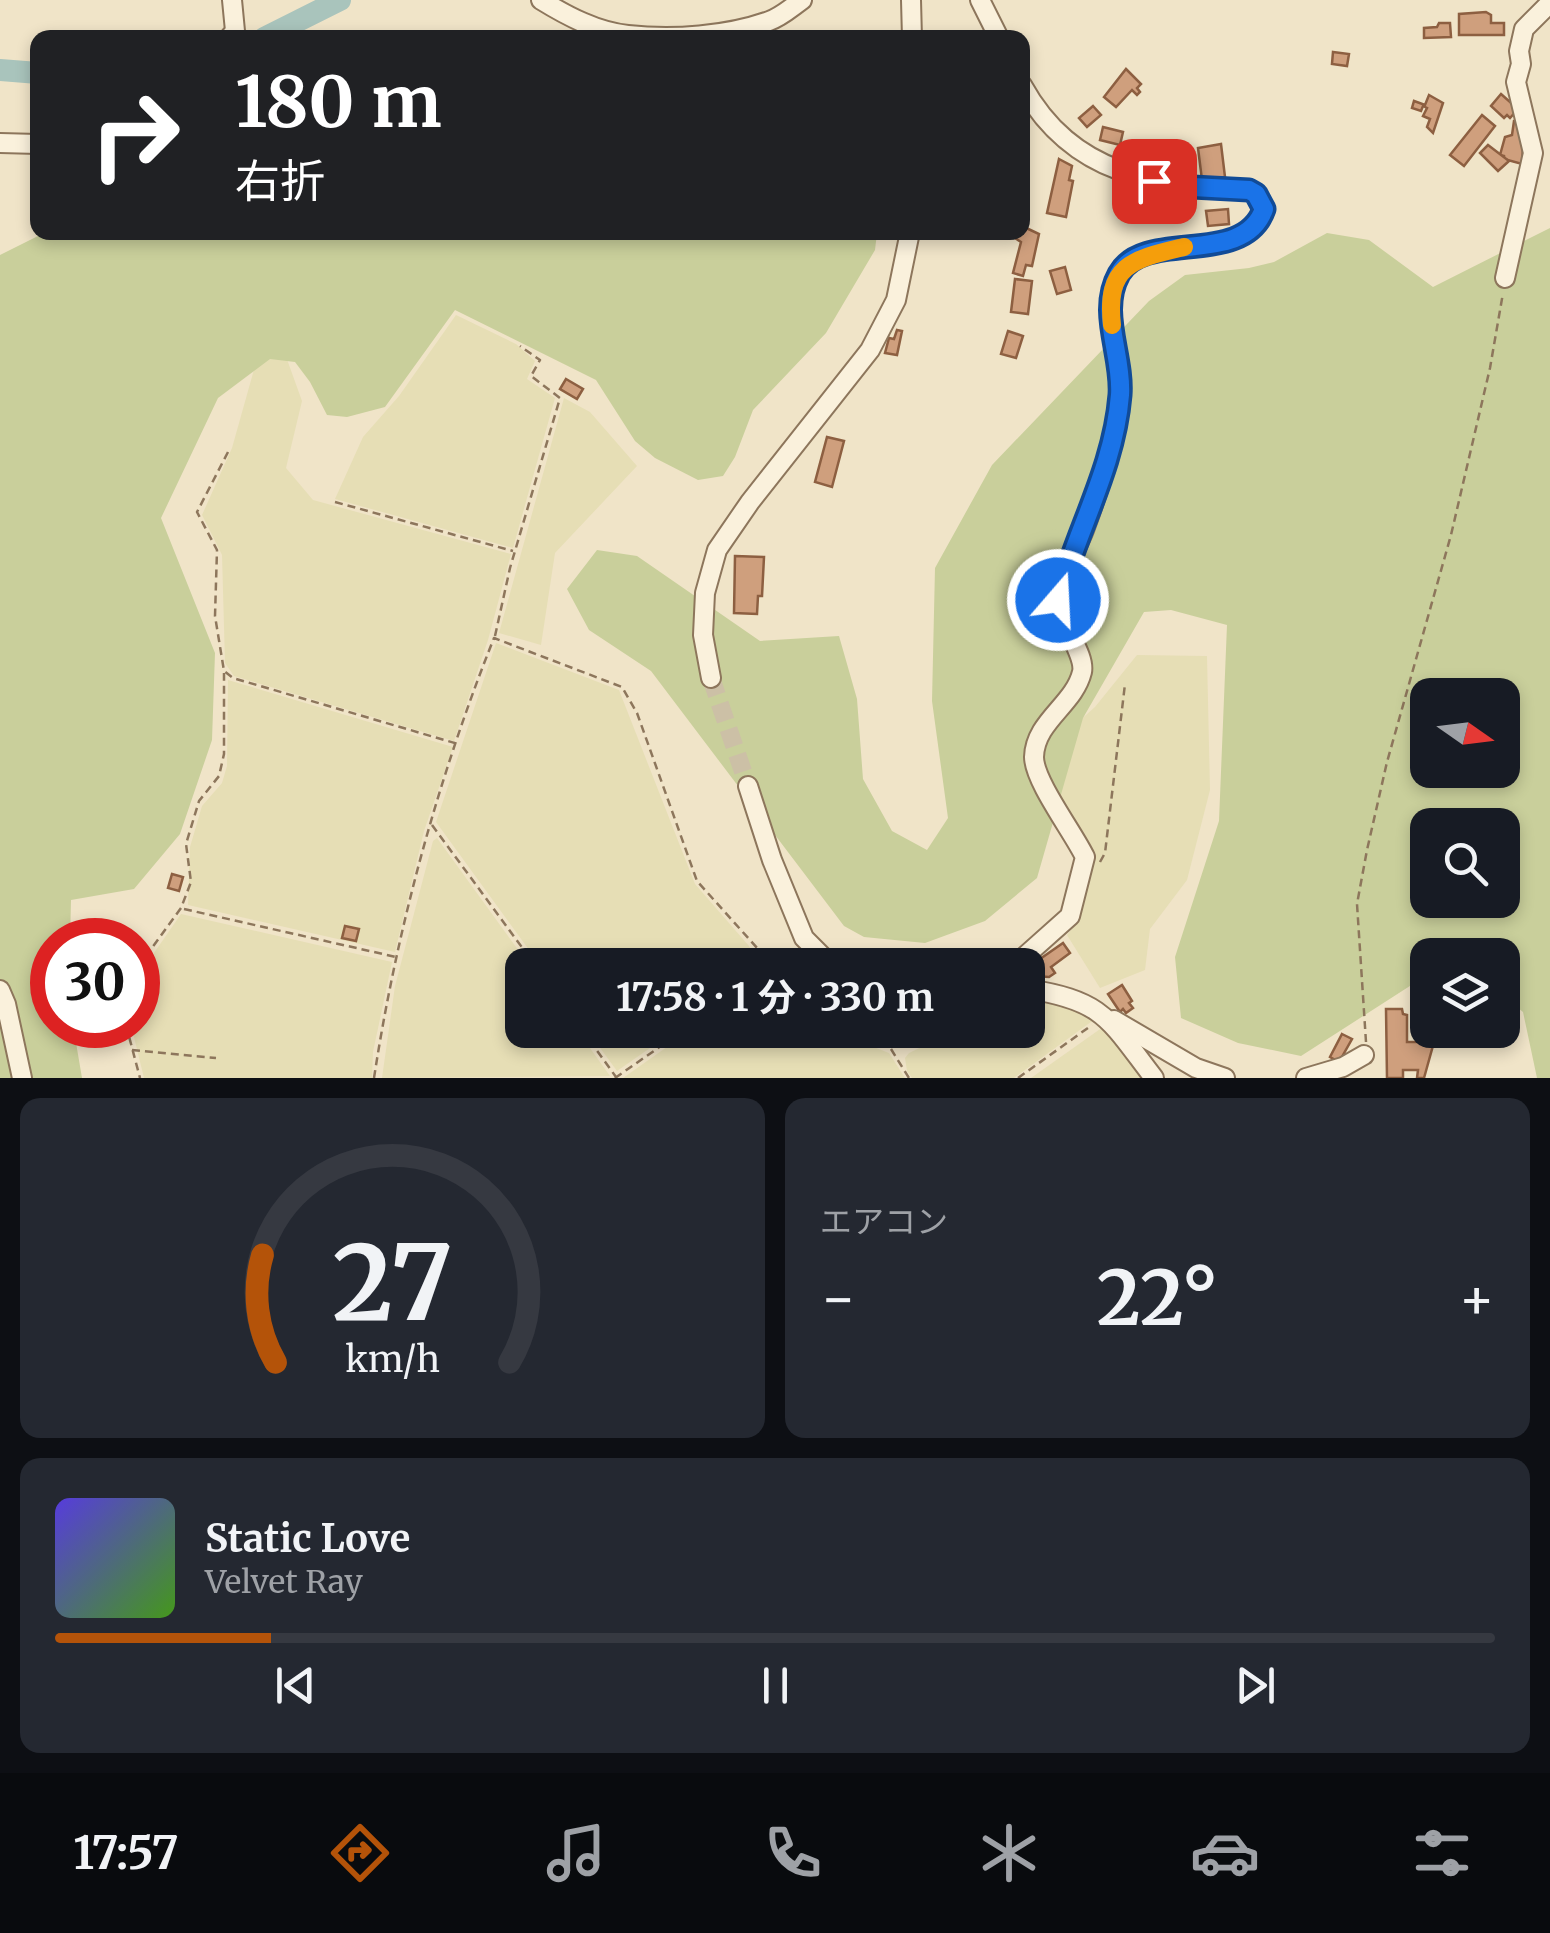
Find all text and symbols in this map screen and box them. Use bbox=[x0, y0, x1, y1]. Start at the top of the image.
text: 180 m bbox=[235, 58, 442, 146]
icon: right bbox=[70, 70, 200, 200]
pin bbox=[1112, 139, 1197, 224]
text: 右折 bbox=[235, 153, 325, 209]
icon: arrive bbox=[1127, 154, 1182, 209]
position arrow bbox=[1006, 548, 1110, 652]
north arrow bbox=[1410, 678, 1520, 788]
map controls bbox=[1410, 678, 1520, 1048]
button: search bbox=[1410, 808, 1520, 918]
speed limit sign: 30 bbox=[30, 918, 160, 1048]
button: layers bbox=[1410, 938, 1520, 1048]
text: 17:58 · 1 分 · 330 m bbox=[616, 974, 934, 1021]
text: エアコン bbox=[820, 1202, 948, 1242]
text: 27 bbox=[332, 1218, 453, 1348]
text: 22° bbox=[1097, 1251, 1218, 1345]
text: − bbox=[820, 1264, 857, 1333]
text: + bbox=[1458, 1264, 1495, 1333]
text: km/h bbox=[345, 1337, 440, 1382]
text: Static Love bbox=[205, 1515, 410, 1562]
text: Velvet Ray bbox=[205, 1562, 363, 1602]
icon: previous bbox=[268, 1658, 323, 1713]
icon: pause bbox=[748, 1658, 803, 1713]
icon: next bbox=[1228, 1658, 1283, 1713]
icon: directions bbox=[325, 1818, 395, 1888]
icon: music bbox=[541, 1818, 611, 1888]
icon: phone bbox=[758, 1818, 828, 1888]
icon: climate bbox=[974, 1818, 1044, 1888]
icon: car bbox=[1190, 1818, 1260, 1888]
icon: filters bbox=[1407, 1818, 1477, 1888]
text: 17:57 bbox=[73, 1825, 178, 1881]

